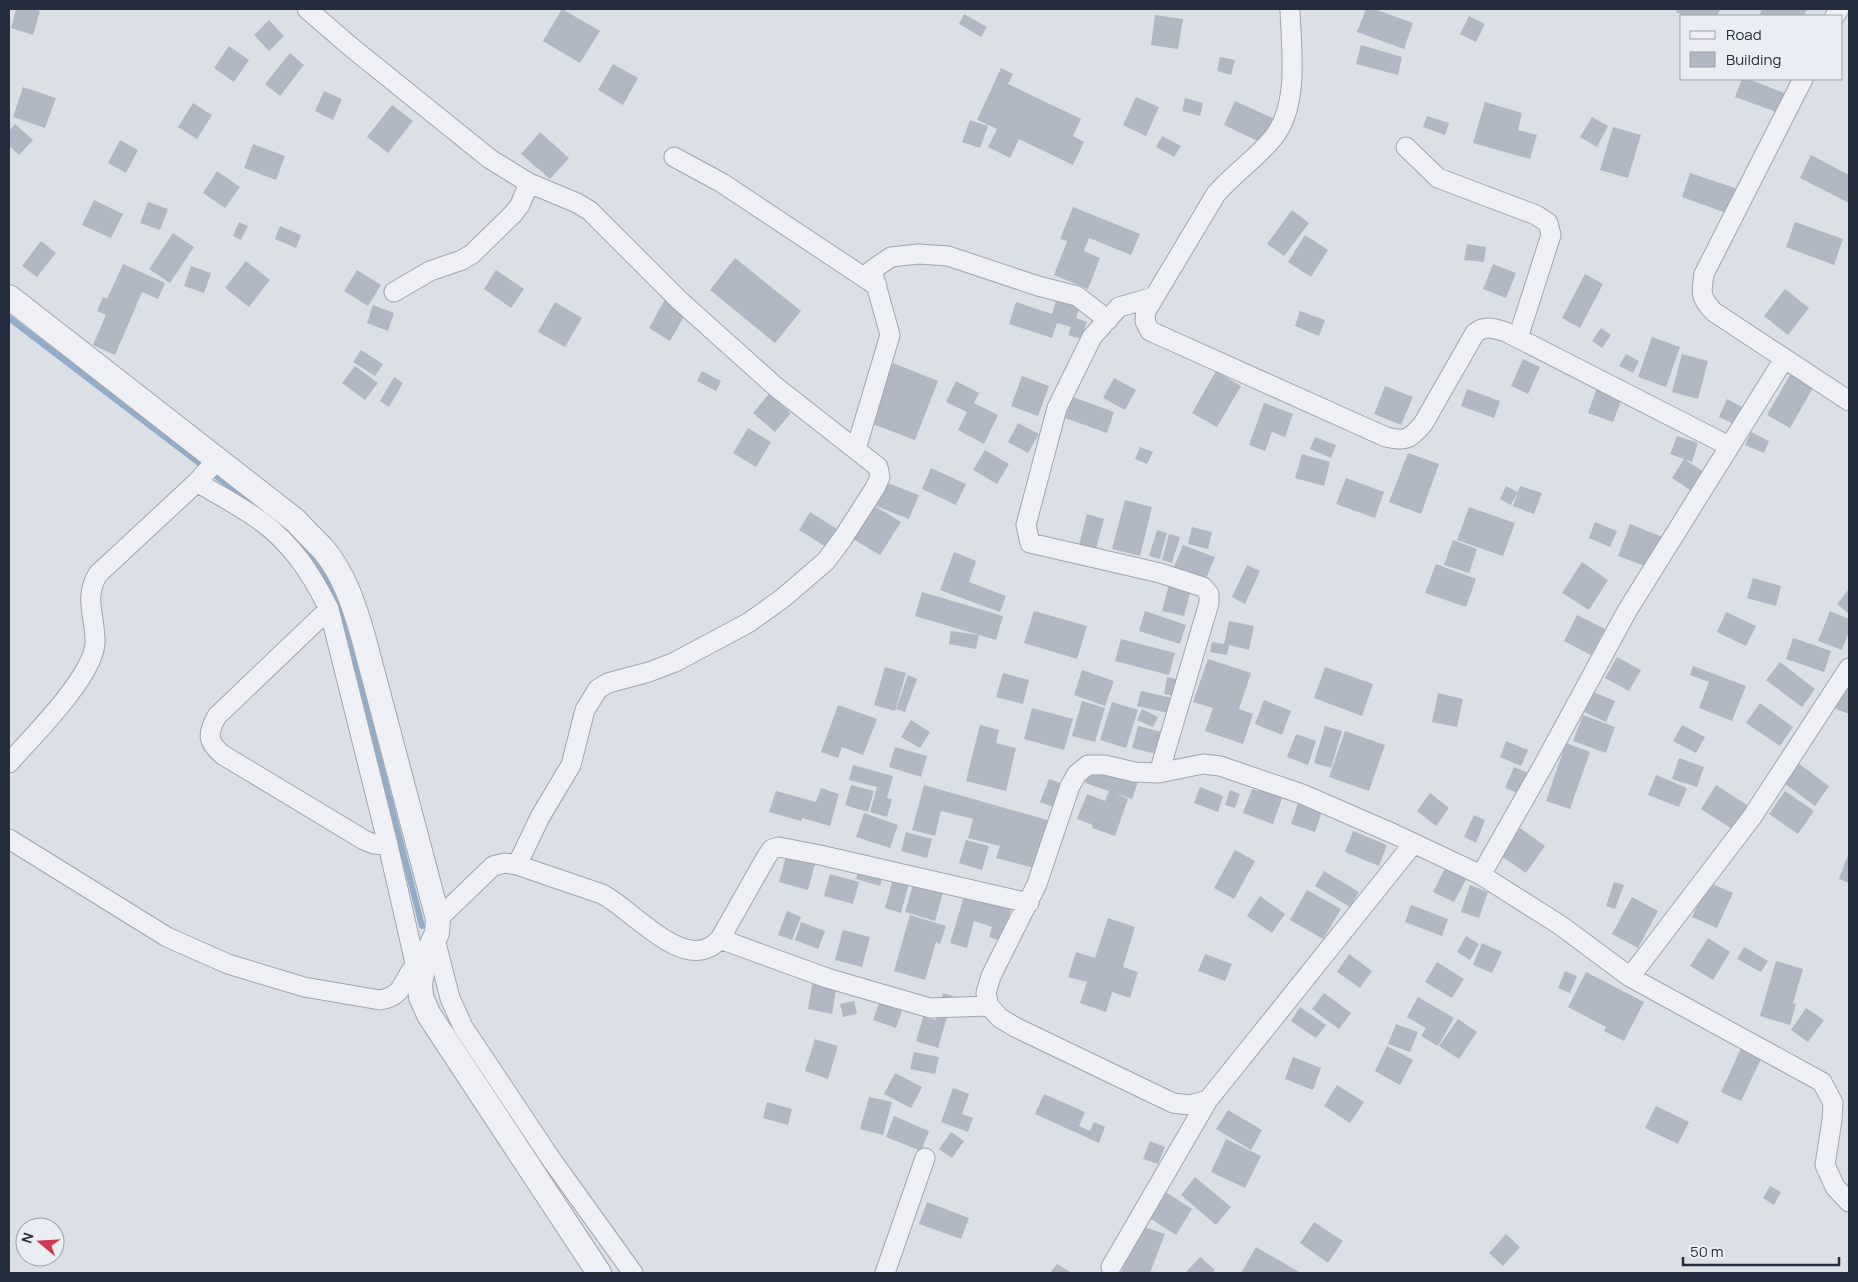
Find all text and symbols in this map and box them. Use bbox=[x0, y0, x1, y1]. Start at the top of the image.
legend bbox=[1680, 15, 1843, 80]
text: Road bbox=[1726, 24, 1762, 45]
text: Building bbox=[1726, 49, 1781, 70]
north arrow bbox=[15, 1217, 65, 1267]
text: N bbox=[17, 1230, 38, 1246]
scale bar bbox=[1683, 1234, 1839, 1266]
text: 50 m bbox=[1690, 1241, 1724, 1262]

